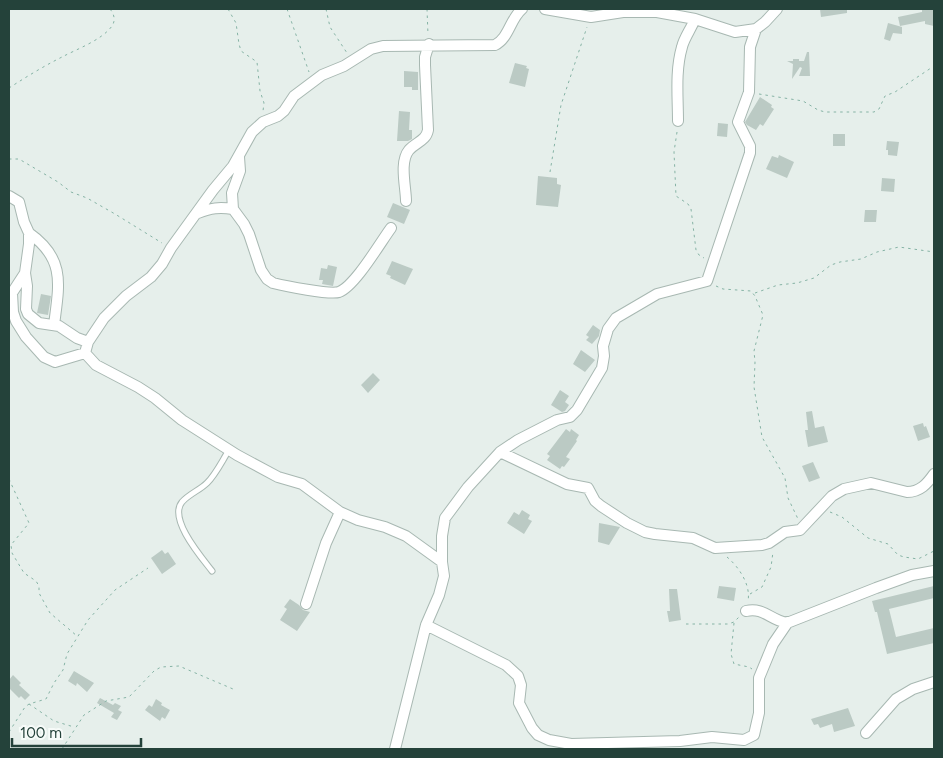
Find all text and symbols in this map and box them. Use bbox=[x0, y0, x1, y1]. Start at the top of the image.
scale bar bbox=[12, 716, 141, 748]
text: 100 m bbox=[20, 724, 62, 742]

